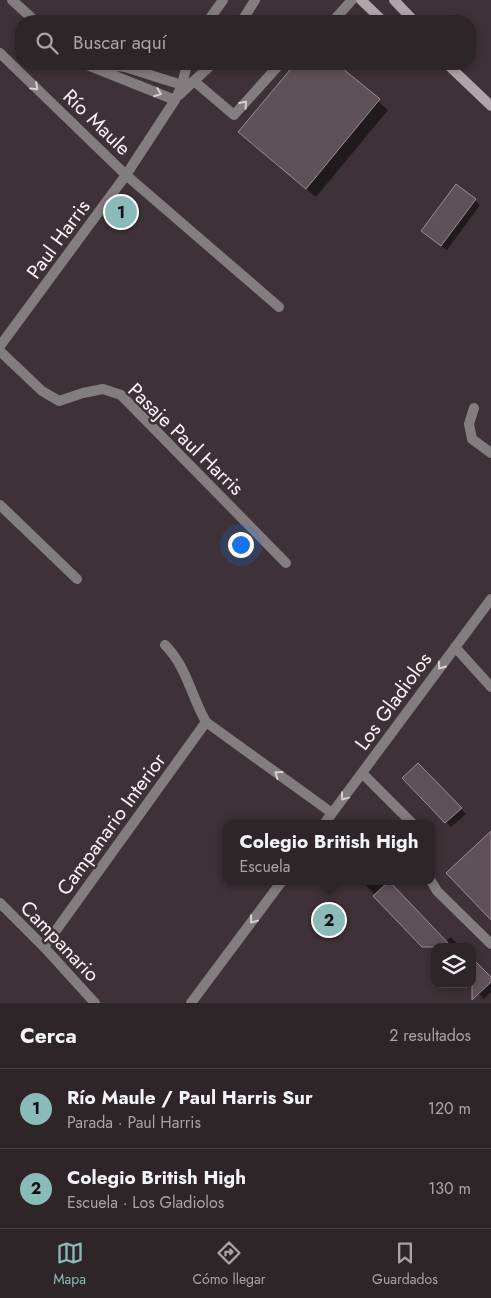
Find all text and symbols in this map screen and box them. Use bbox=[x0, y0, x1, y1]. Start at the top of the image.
search box bbox=[15, 15, 476, 70]
icon: search bbox=[33, 29, 61, 57]
text: Buscar aquí bbox=[73, 29, 167, 56]
one-way arrow bbox=[29, 81, 38, 90]
street label: Río Maule bbox=[56, 83, 137, 162]
one-way arrow bbox=[153, 87, 162, 97]
one-way arrow bbox=[238, 101, 247, 110]
pin: 1 bbox=[105, 193, 137, 231]
street label: Paul Harris bbox=[20, 194, 97, 285]
street label: Pasaje Paul Harris bbox=[121, 376, 250, 502]
your location bbox=[228, 532, 254, 558]
street label: Los Gladiolos bbox=[348, 646, 439, 756]
one-way arrow bbox=[438, 660, 447, 670]
street label: Campanario Interior bbox=[50, 747, 173, 901]
one-way arrow bbox=[275, 771, 284, 780]
one-way arrow bbox=[341, 791, 350, 801]
popup bbox=[223, 820, 435, 885]
text: Colegio British High bbox=[240, 828, 419, 855]
text: Escuela bbox=[240, 855, 290, 878]
street label: Campanario bbox=[13, 894, 106, 989]
pin: 2 bbox=[313, 901, 345, 939]
one-way arrow bbox=[250, 914, 258, 923]
map controls bbox=[431, 943, 476, 988]
button: layers bbox=[431, 943, 476, 988]
text: Cerca bbox=[20, 1021, 77, 1051]
text: 2 resultados bbox=[389, 1024, 471, 1047]
text: Río Maule / Paul Harris Sur bbox=[67, 1084, 313, 1111]
text: 1 bbox=[32, 1097, 40, 1120]
text: 120 m bbox=[428, 1097, 471, 1120]
text: Parada · Paul Harris bbox=[67, 1111, 201, 1134]
text: Colegio British High bbox=[67, 1164, 246, 1191]
text: 2 bbox=[31, 1177, 41, 1200]
text: 130 m bbox=[428, 1177, 471, 1200]
text: Escuela · Los Gladiolos bbox=[67, 1191, 224, 1214]
tab: Mapa bbox=[53, 1239, 86, 1289]
tab: Cómo llegar bbox=[192, 1239, 266, 1289]
tab: Guardados bbox=[372, 1239, 438, 1289]

